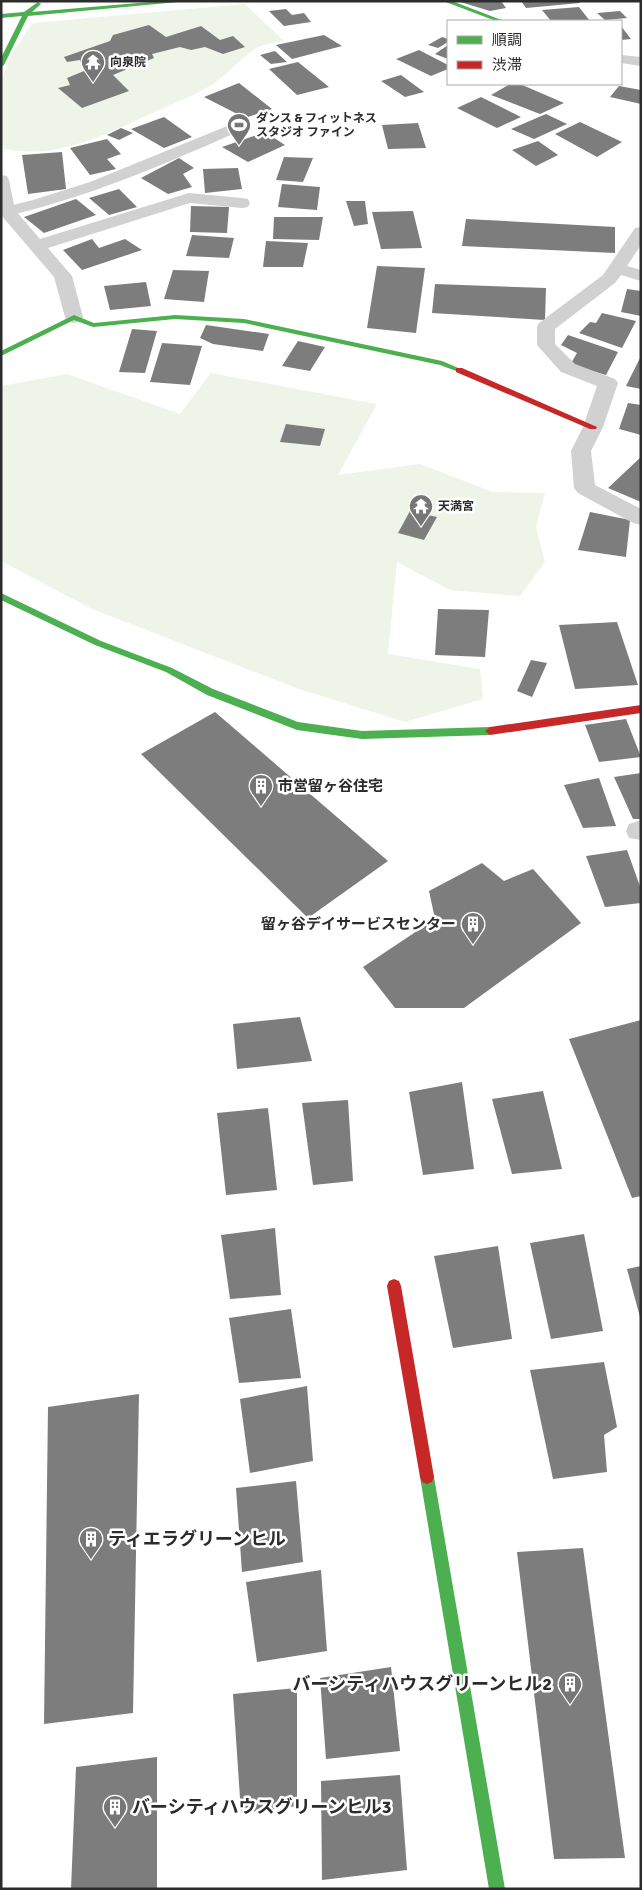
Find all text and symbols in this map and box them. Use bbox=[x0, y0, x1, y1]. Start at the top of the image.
legend bbox=[447, 20, 622, 85]
text: 順調 bbox=[492, 31, 522, 49]
temple icon: 向泉院 bbox=[80, 49, 106, 83]
place label: 向泉院 bbox=[110, 55, 146, 70]
text: 渋滞 bbox=[492, 56, 522, 74]
place label: ダンス & フィットネス スタジオ ファイン bbox=[256, 111, 377, 140]
sports icon: ダンス & フィットネス スタジオ ファイン bbox=[226, 112, 252, 146]
temple icon: 天満宮 bbox=[408, 493, 434, 527]
place label: 天満宮 bbox=[438, 499, 474, 514]
building icon: 市営留ヶ谷住宅 bbox=[248, 773, 274, 807]
place label: 市営留ヶ谷住宅 bbox=[278, 777, 383, 795]
building icon: 留ヶ谷デイサービスセンター bbox=[460, 911, 486, 945]
place label: 留ヶ谷デイサービスセンター bbox=[261, 915, 456, 933]
building icon: ティエラグリーンヒル bbox=[78, 1526, 104, 1560]
place label: ティエラグリーンヒル bbox=[108, 1528, 286, 1550]
building icon: バーシティハウスグリーンヒル2 bbox=[557, 1671, 583, 1705]
place label: バーシティハウスグリーンヒル2 bbox=[293, 1673, 552, 1695]
building icon: バーシティハウスグリーンヒル3 bbox=[102, 1794, 128, 1828]
place label: バーシティハウスグリーンヒル3 bbox=[132, 1796, 391, 1818]

